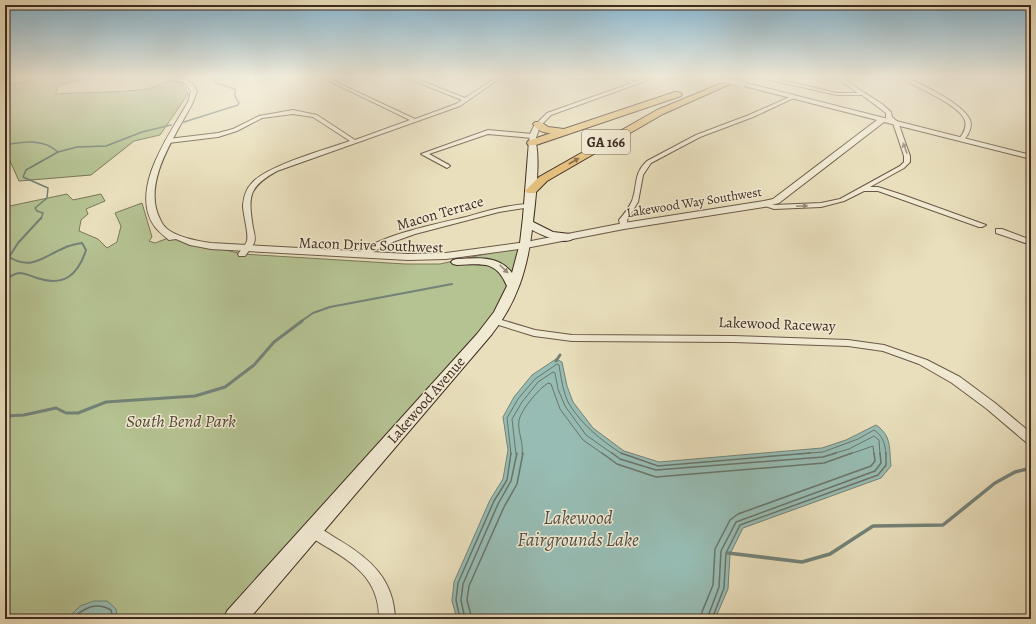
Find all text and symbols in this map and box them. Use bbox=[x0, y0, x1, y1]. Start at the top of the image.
road number: GA 166 bbox=[582, 130, 630, 154]
one-way arrow bbox=[901, 142, 907, 154]
one-way arrow bbox=[568, 157, 580, 164]
street label: Lakewood Way Southwest bbox=[625, 183, 764, 221]
street label: Macon Terrace bbox=[394, 191, 486, 235]
one-way arrow bbox=[796, 202, 808, 209]
street label: Macon Drive Southwest bbox=[298, 232, 444, 258]
one-way arrow bbox=[499, 265, 509, 274]
street label: Lakewood Raceway bbox=[718, 312, 836, 336]
street label: Lakewood Avenue bbox=[383, 352, 470, 448]
park label: South Bend Park bbox=[126, 409, 236, 433]
water label: Lakewood Fairgrounds Lake bbox=[517, 505, 639, 553]

